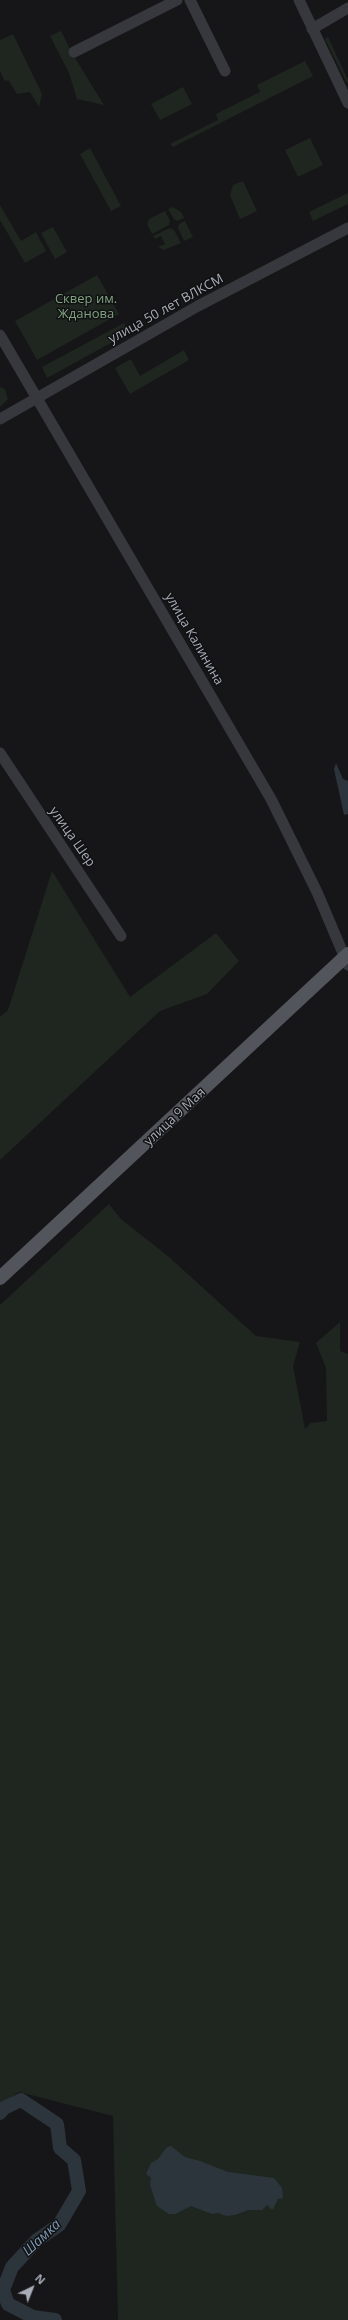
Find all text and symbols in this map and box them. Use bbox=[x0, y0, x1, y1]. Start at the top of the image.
street label: улица 50 лет ВЛКСМ bbox=[106, 271, 226, 347]
park label: Сквер им. Жданова bbox=[55, 291, 117, 322]
street label: улица Калинина bbox=[161, 590, 227, 688]
street label: улица Шер bbox=[46, 804, 98, 870]
street label: улица 9 Мая bbox=[141, 1085, 209, 1149]
water label: Шамка bbox=[20, 2216, 64, 2260]
north arrow bbox=[12, 2268, 52, 2308]
text: N bbox=[32, 2270, 49, 2287]

